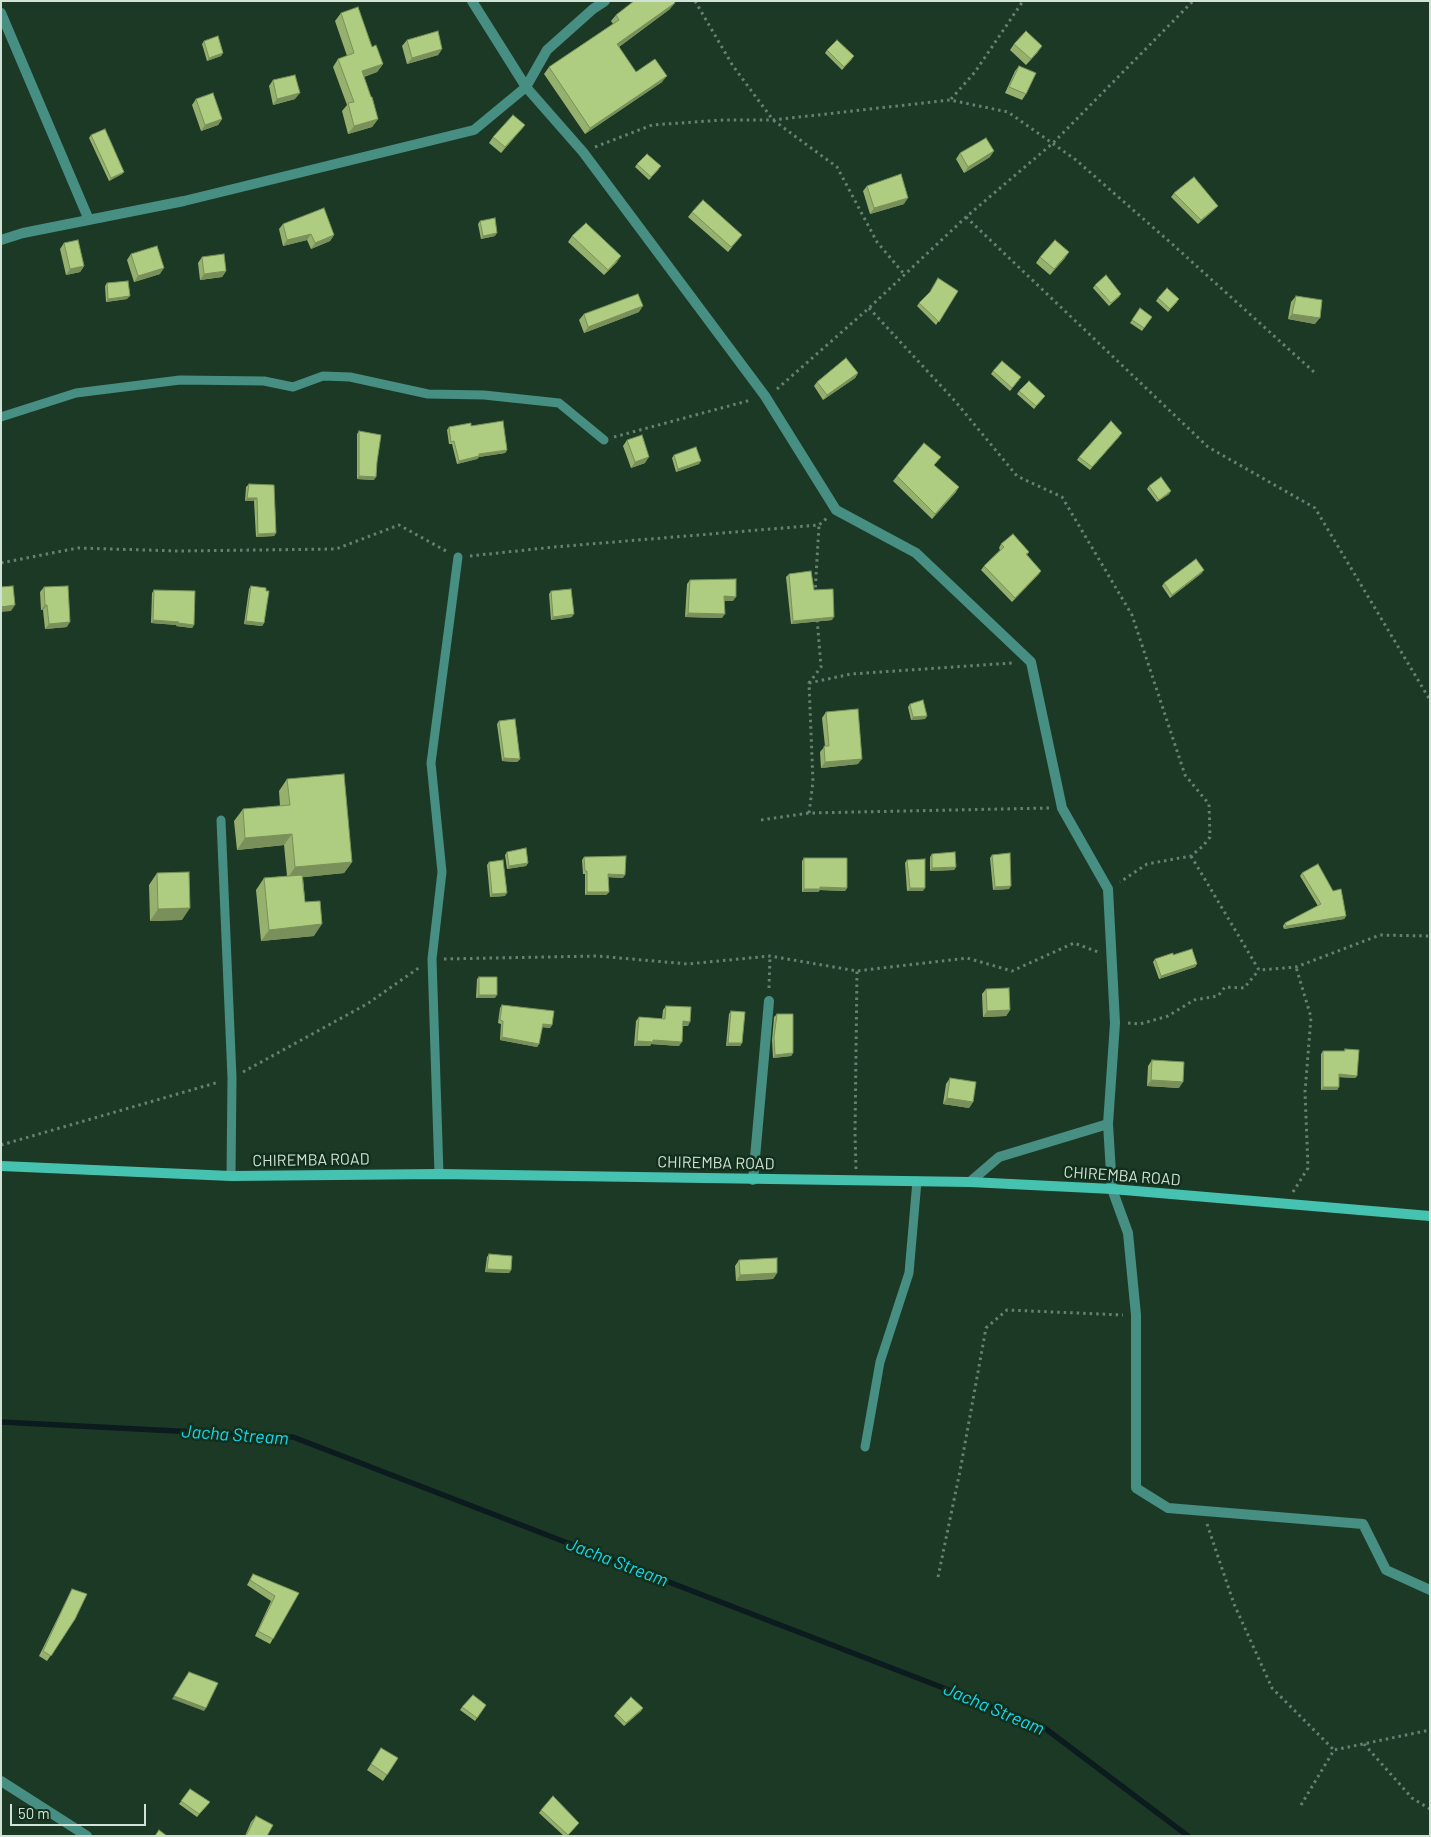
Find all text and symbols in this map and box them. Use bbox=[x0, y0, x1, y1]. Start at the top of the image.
street label: CHIREMBA ROAD bbox=[252, 1149, 370, 1171]
street label: CHIREMBA ROAD bbox=[657, 1152, 775, 1174]
street label: CHIREMBA ROAD bbox=[1063, 1162, 1181, 1190]
water label: Jacha Stream bbox=[181, 1420, 289, 1450]
water label: Jacha Stream bbox=[563, 1533, 671, 1591]
water label: Jacha Stream bbox=[940, 1678, 1048, 1740]
scale bar bbox=[12, 1794, 149, 1826]
text: 50 m bbox=[18, 1804, 50, 1822]

